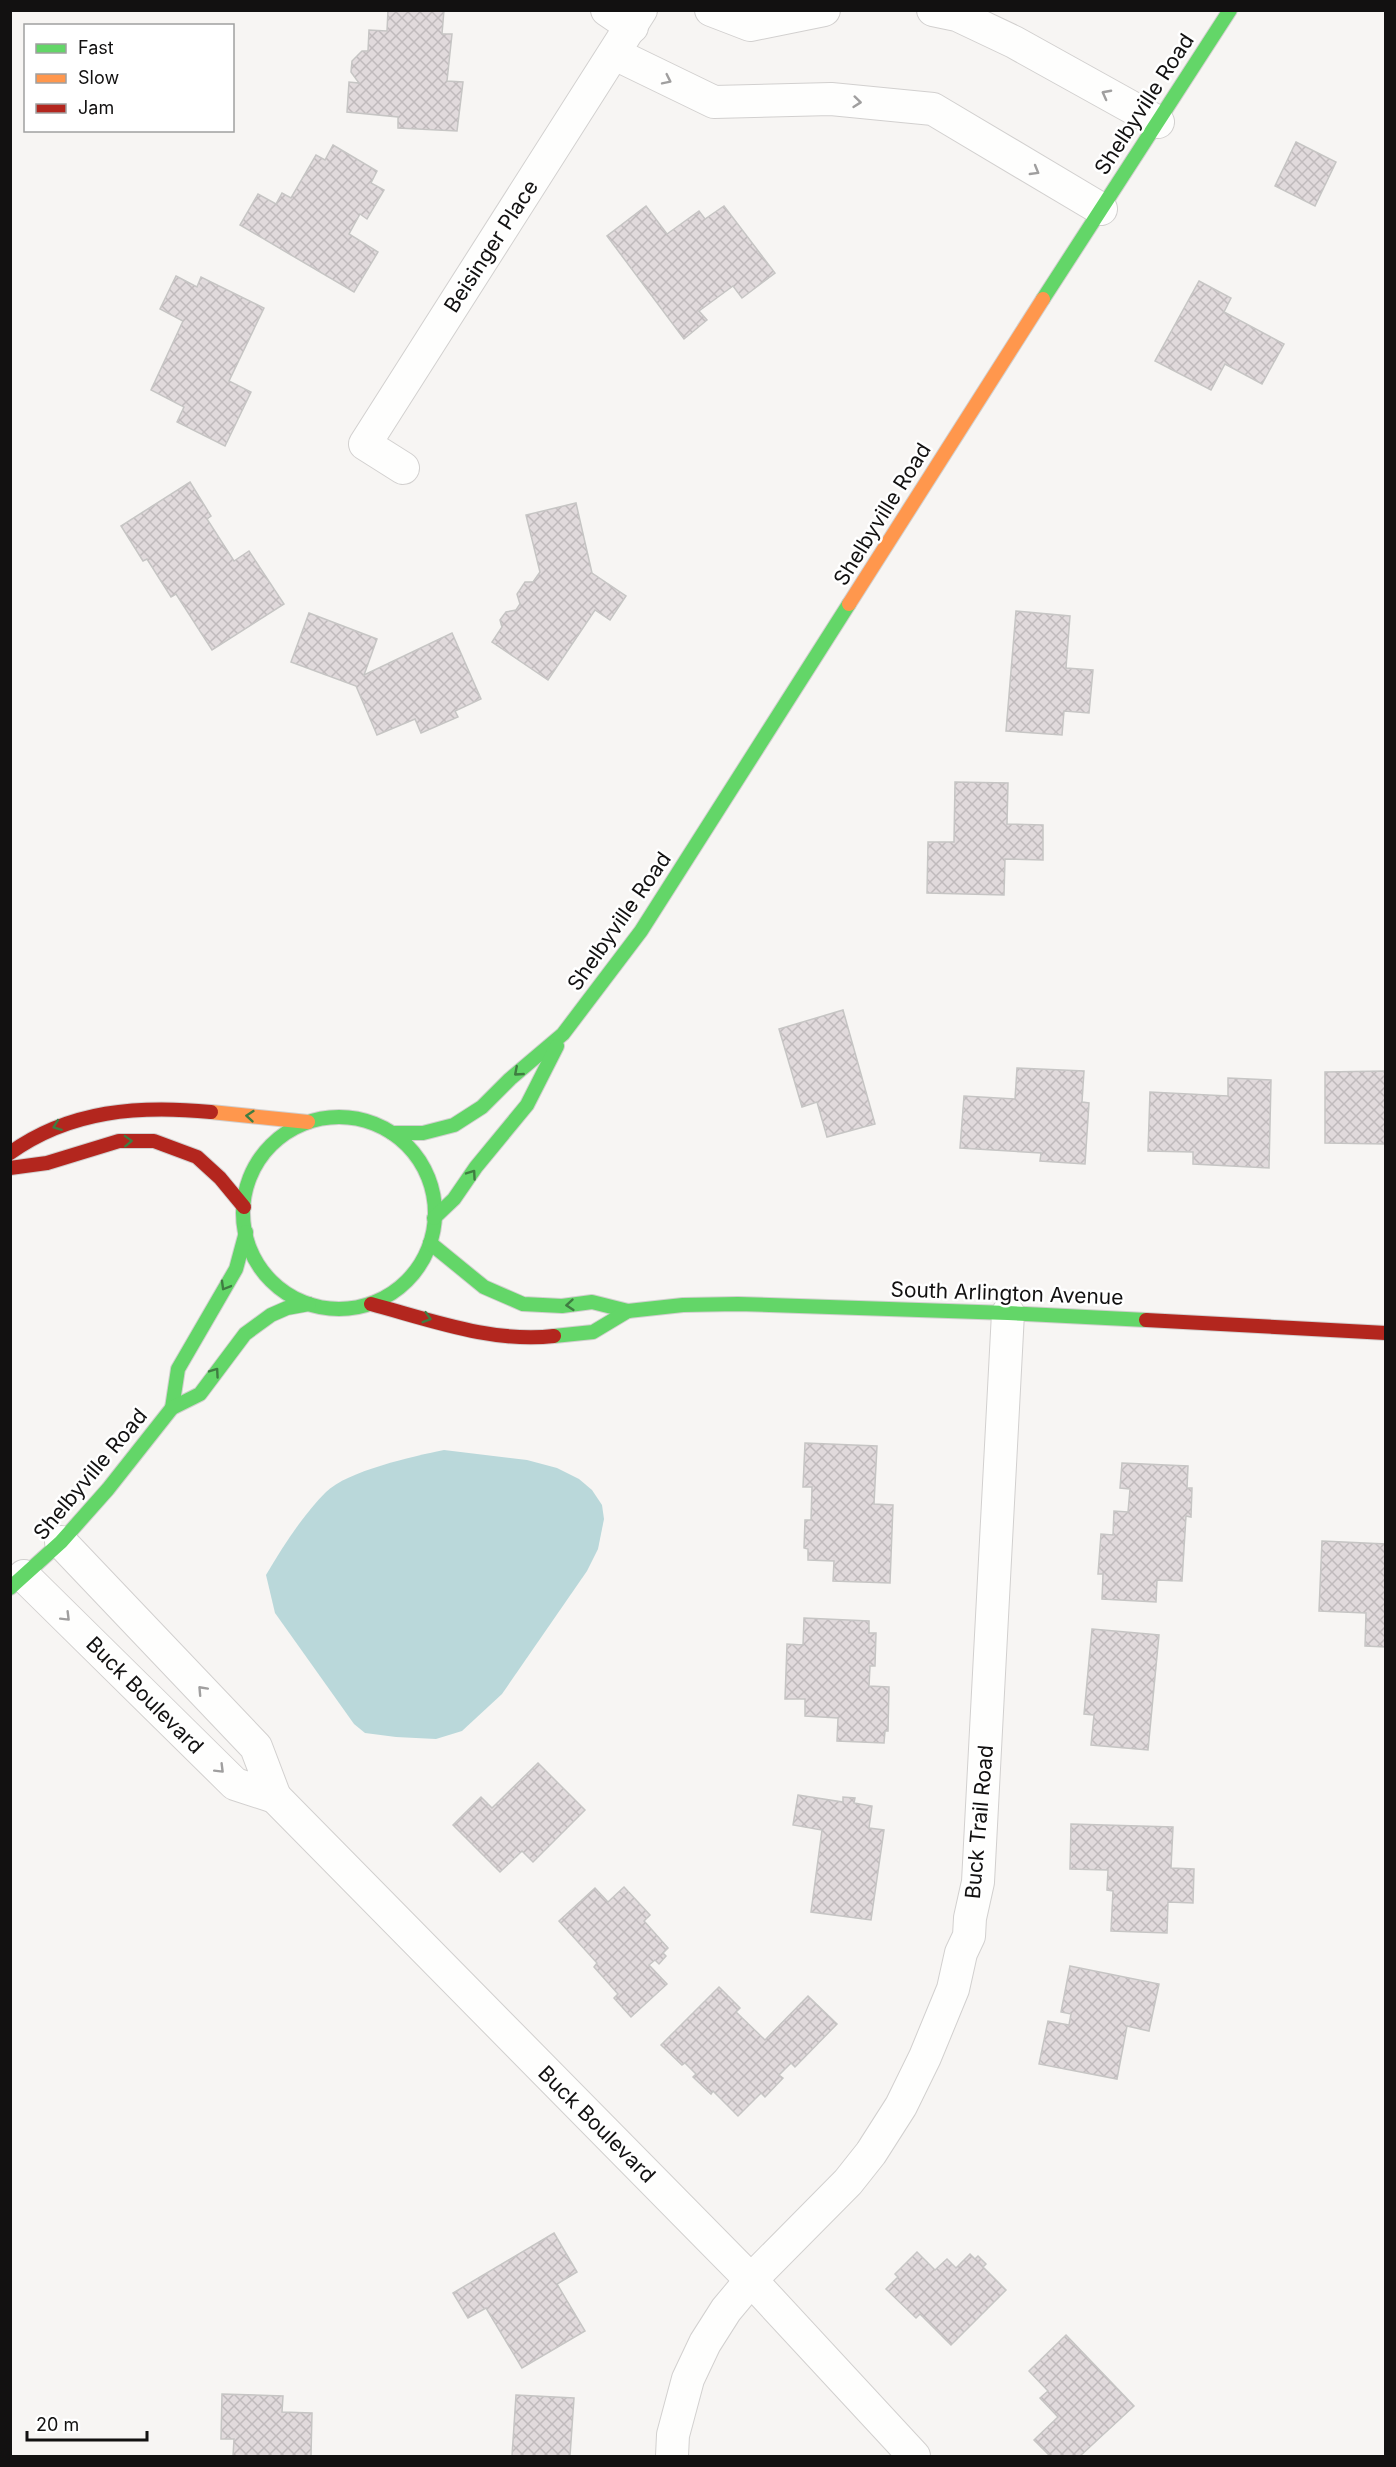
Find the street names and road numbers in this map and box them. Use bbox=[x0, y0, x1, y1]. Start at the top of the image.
street label: Shelbyville Road bbox=[1089, 29, 1199, 179]
street label: Beisinger Place bbox=[439, 175, 543, 317]
street label: Shelbyville Road bbox=[828, 438, 936, 590]
street label: Shelbyville Road bbox=[562, 847, 676, 995]
street label: South Arlington Avenue bbox=[890, 1276, 1124, 1310]
street label: Shelbyville Road bbox=[28, 1403, 152, 1545]
street label: Buck Boulevard bbox=[81, 1631, 209, 1759]
street label: Buck Trail Road bbox=[960, 1744, 998, 1900]
street label: Buck Boulevard bbox=[533, 2060, 661, 2188]

